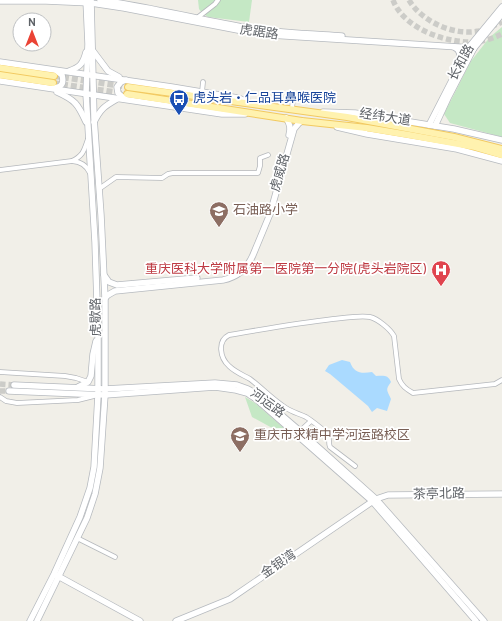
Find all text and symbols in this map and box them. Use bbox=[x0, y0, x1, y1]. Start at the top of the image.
north arrow bbox=[12, 12, 52, 52]
text: N bbox=[28, 16, 36, 30]
street label: 虎踞路 bbox=[239, 22, 279, 44]
street label: 长和路 bbox=[446, 42, 478, 84]
bus stop icon: 虎头岩‧仁品耳鼻喉医院 bbox=[168, 88, 190, 116]
place label: 虎头岩‧仁品耳鼻喉医院 bbox=[193, 90, 336, 107]
street label: 经纬大道 bbox=[358, 106, 412, 130]
street label: 虎威路 bbox=[267, 152, 294, 194]
school or university icon: 石油路小学 bbox=[208, 200, 230, 228]
place label: 石油路小学 bbox=[233, 202, 298, 219]
hospital icon: 重庆医科大学附属第一医院第一分院(虎头岩院区) bbox=[430, 259, 452, 287]
place label: 重庆医科大学附属第一医院第一分院(虎头岩院区) bbox=[145, 261, 427, 278]
street label: 虎歇路 bbox=[89, 297, 105, 337]
street label: 河运路 bbox=[247, 386, 287, 422]
school or university icon: 重庆市求精中学河运路校区 bbox=[229, 425, 251, 453]
place label: 重庆市求精中学河运路校区 bbox=[254, 427, 410, 444]
street label: 茶亭北路 bbox=[413, 486, 465, 503]
street label: 金银湾 bbox=[258, 547, 300, 583]

